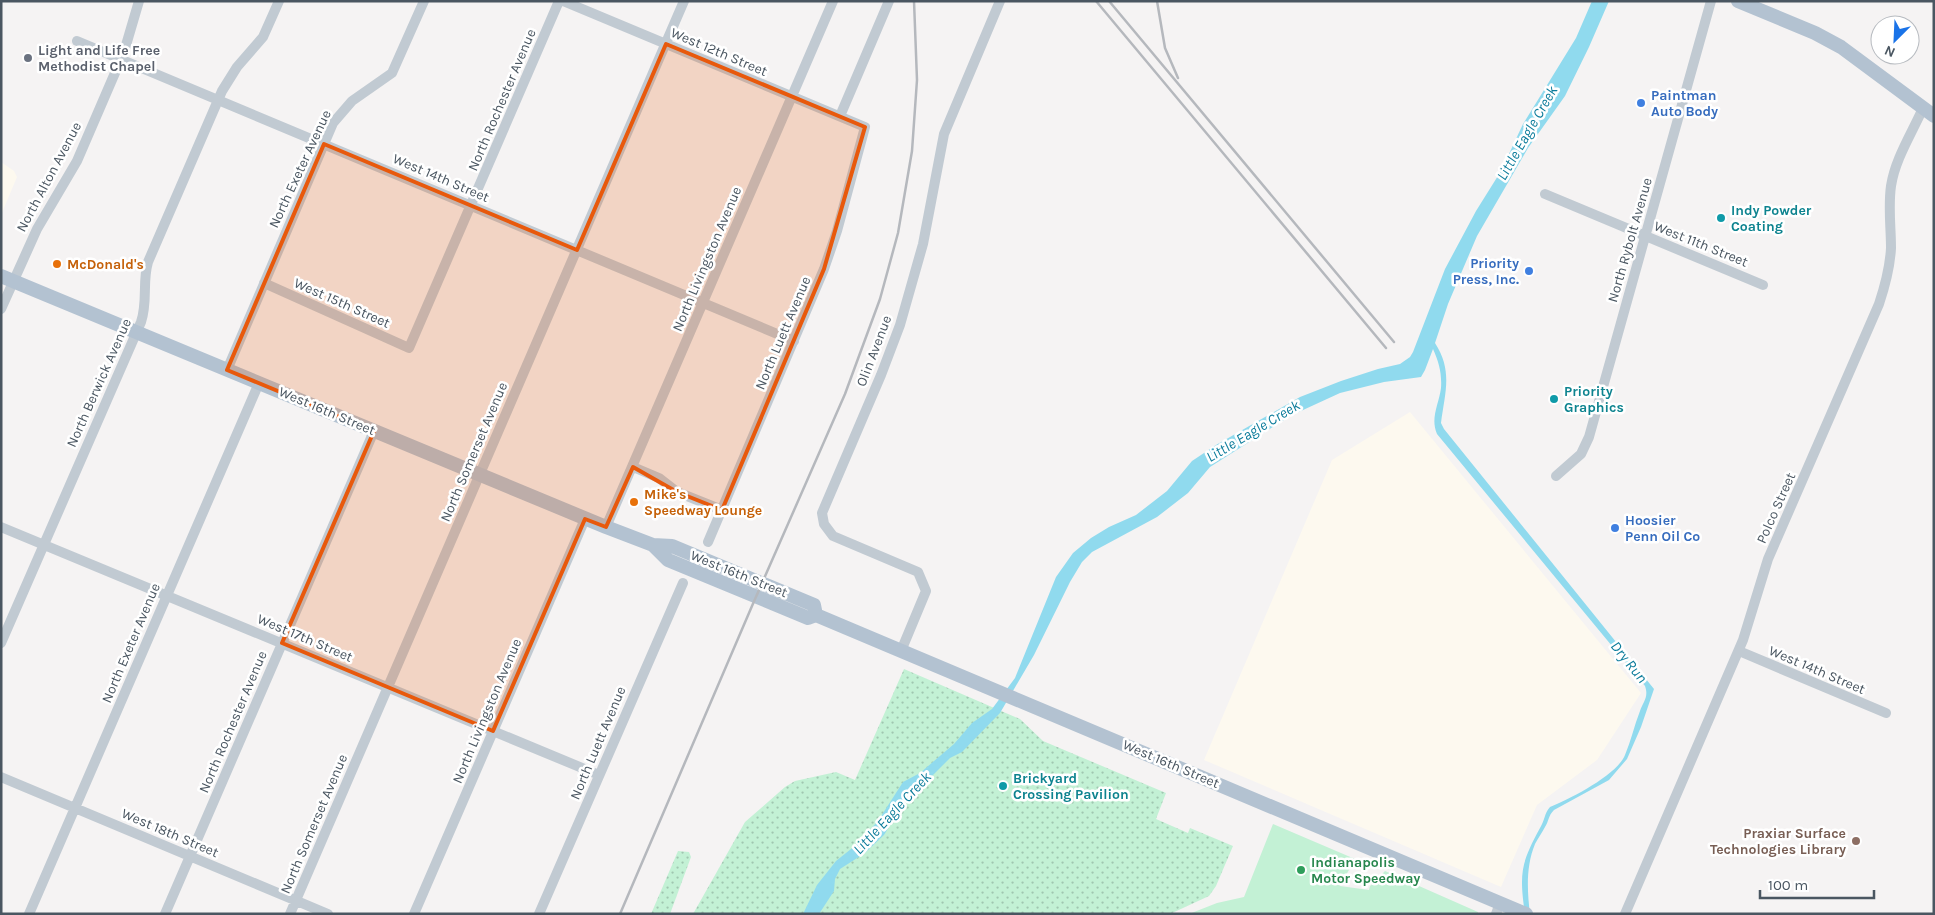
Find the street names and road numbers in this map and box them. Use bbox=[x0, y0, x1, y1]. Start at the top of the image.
street label: West 12th Street bbox=[668, 24, 770, 80]
street label: North Rochester Avenue bbox=[464, 26, 540, 174]
street label: North Exeter Avenue bbox=[265, 107, 335, 231]
street label: North Alton Avenue bbox=[13, 119, 85, 235]
street label: West 14th Street bbox=[390, 150, 492, 206]
street label: North Rybolt Avenue bbox=[1604, 176, 1656, 304]
street label: North Livingston Avenue bbox=[669, 184, 745, 334]
street label: West 11th Street bbox=[1651, 217, 1751, 271]
street label: West 15th Street bbox=[291, 274, 393, 332]
street label: North Luett Avenue bbox=[751, 274, 815, 392]
street label: Olin Avenue bbox=[853, 313, 895, 389]
street label: North Berwick Avenue bbox=[63, 316, 135, 450]
street label: North Somerset Avenue bbox=[437, 380, 511, 524]
street label: West 16th Street bbox=[276, 383, 378, 439]
street label: Polco Street bbox=[1753, 470, 1799, 546]
street label: West 16th Street bbox=[688, 547, 790, 601]
street label: North Exeter Avenue bbox=[98, 581, 164, 705]
street label: West 17th Street bbox=[255, 610, 355, 666]
street label: North Livingston Avenue bbox=[449, 636, 525, 786]
street label: West 14th Street bbox=[1766, 642, 1868, 698]
street label: North Rochester Avenue bbox=[195, 648, 271, 796]
street label: North Luett Avenue bbox=[566, 684, 630, 802]
street label: West 16th Street bbox=[1120, 736, 1222, 792]
street label: North Somerset Avenue bbox=[277, 752, 351, 896]
street label: West 18th Street bbox=[119, 805, 221, 861]

